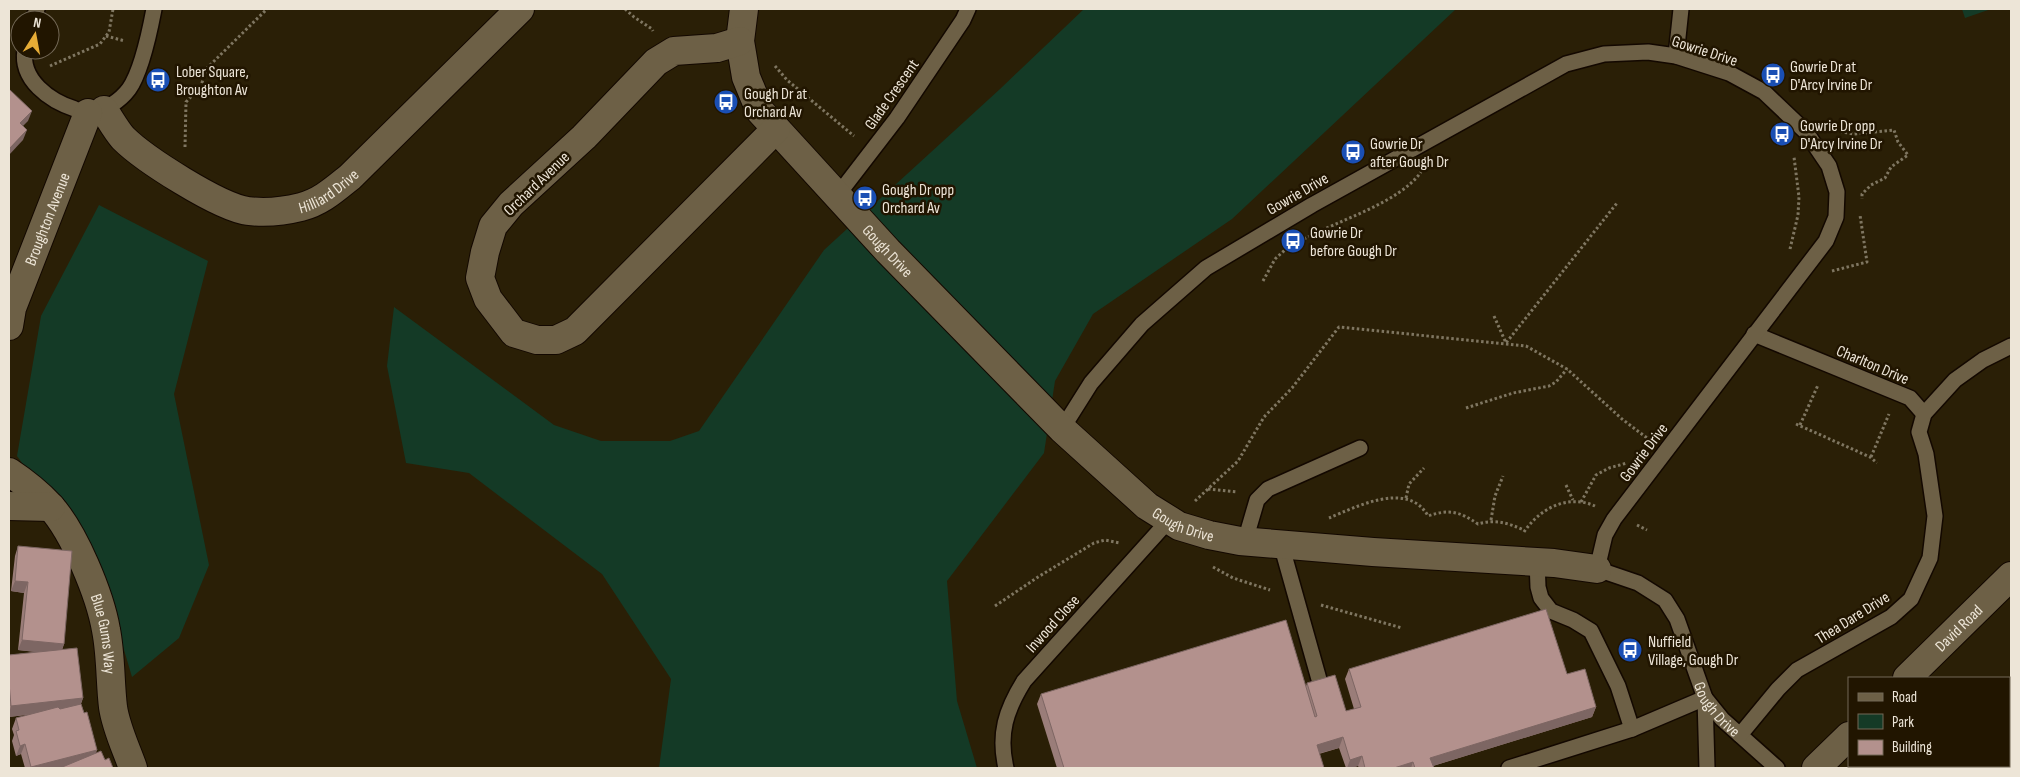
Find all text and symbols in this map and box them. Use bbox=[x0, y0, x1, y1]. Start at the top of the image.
north arrow bbox=[10, 10, 60, 60]
text: N bbox=[32, 14, 43, 32]
street label: Gowrie Drive bbox=[1669, 32, 1740, 71]
street label: Glade Crescent bbox=[861, 56, 923, 134]
place label: Gowrie Dr at D'Arcy Irvine Dr bbox=[1790, 58, 1873, 95]
bus stop icon: Gowrie Dr at D'Arcy Irvine Dr bbox=[1760, 62, 1786, 88]
place label: Lober Square, Broughton Av bbox=[176, 63, 249, 100]
bus stop icon: Lober Square, Broughton Av bbox=[145, 67, 171, 93]
place label: Gough Dr at Orchard Av bbox=[744, 85, 807, 122]
bus stop icon: Gough Dr at Orchard Av bbox=[713, 89, 739, 115]
place label: Gowrie Dr opp D'Arcy Irvine Dr bbox=[1800, 117, 1883, 154]
bus stop icon: Gowrie Dr opp D'Arcy Irvine Dr bbox=[1769, 121, 1795, 147]
place label: Gowrie Dr after Gough Dr bbox=[1370, 135, 1449, 172]
bus stop icon: Gowrie Dr after Gough Dr bbox=[1340, 139, 1366, 165]
street label: Orchard Avenue bbox=[500, 148, 574, 220]
street label: Hilliard Drive bbox=[297, 166, 363, 218]
street label: Gowrie Drive bbox=[1264, 169, 1332, 220]
street label: Broughton Avenue bbox=[21, 170, 75, 269]
place label: Gough Dr opp Orchard Av bbox=[882, 181, 954, 218]
bus stop icon: Gough Dr opp Orchard Av bbox=[852, 185, 878, 211]
street label: Gough Drive bbox=[858, 221, 916, 282]
place label: Gowrie Dr before Gough Dr bbox=[1310, 224, 1397, 261]
bus stop icon: Gowrie Dr before Gough Dr bbox=[1280, 228, 1306, 254]
street label: Charlton Drive bbox=[1833, 342, 1912, 389]
street label: Gowrie Drive bbox=[1616, 420, 1672, 486]
street label: Gough Drive bbox=[1148, 504, 1215, 547]
street label: Thea Dare Drive bbox=[1812, 588, 1893, 648]
street label: Inwood Close bbox=[1022, 591, 1084, 657]
street label: Blue Gums Way bbox=[86, 592, 119, 674]
street label: David Road bbox=[1932, 601, 1987, 656]
place label: Nuffield Village, Gough Dr bbox=[1648, 633, 1739, 670]
bus stop icon: Nuffield Village, Gough Dr bbox=[1617, 637, 1643, 663]
legend bbox=[1848, 677, 2010, 767]
street label: Gough Drive bbox=[1689, 680, 1743, 742]
text: Road bbox=[1892, 688, 1917, 707]
text: Park bbox=[1892, 713, 1914, 732]
text: Building bbox=[1892, 738, 1932, 757]

